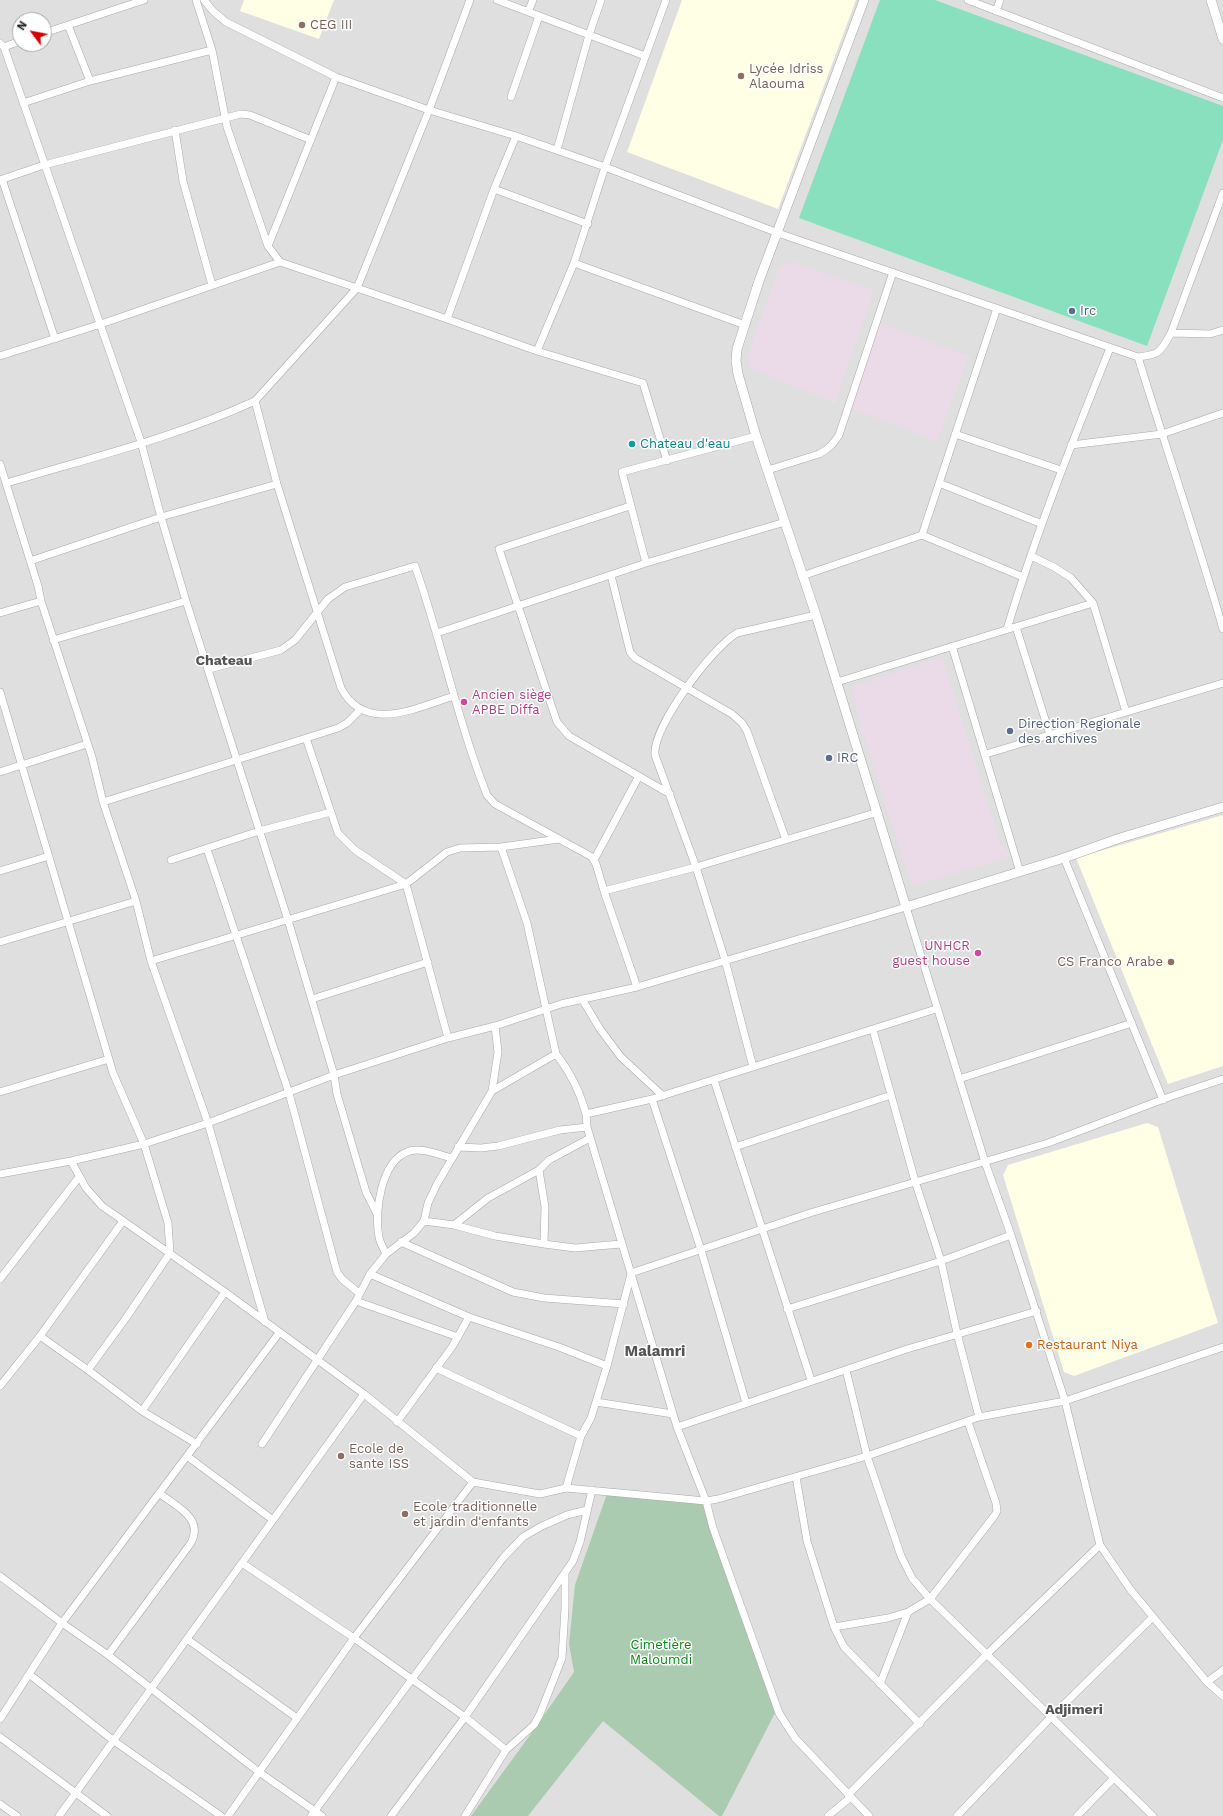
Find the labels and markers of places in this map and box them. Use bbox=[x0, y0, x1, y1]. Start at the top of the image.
place label: CEG III bbox=[310, 17, 352, 33]
marker: CEG III bbox=[297, 20, 307, 30]
place label: Lycée Idriss Alaouma bbox=[749, 61, 823, 92]
marker: Lycée Idriss Alaouma bbox=[736, 71, 746, 81]
place label: Irc bbox=[1080, 303, 1096, 319]
marker: Irc bbox=[1067, 306, 1077, 316]
place label: Chateau d'eau bbox=[640, 436, 731, 452]
marker: Chateau d'eau bbox=[627, 439, 637, 449]
place label: Ancien siège APBE Diffa bbox=[472, 687, 552, 718]
marker: Ancien siège APBE Diffa bbox=[459, 697, 469, 707]
place label: Direction Regionale des archives bbox=[1018, 716, 1141, 747]
marker: Direction Regionale des archives bbox=[1005, 726, 1015, 736]
place label: IRC bbox=[837, 750, 858, 766]
marker: IRC bbox=[824, 753, 834, 763]
place label: UNHCR guest house bbox=[893, 938, 970, 969]
marker: UNHCR guest house bbox=[973, 948, 983, 958]
place label: CS Franco Arabe bbox=[1057, 954, 1163, 970]
marker: CS Franco Arabe bbox=[1166, 957, 1176, 967]
place label: Restaurant Niya bbox=[1037, 1337, 1138, 1353]
marker: Restaurant Niya bbox=[1024, 1340, 1034, 1350]
place label: Ecole de sante ISS bbox=[349, 1441, 409, 1472]
marker: Ecole de sante ISS bbox=[336, 1451, 346, 1461]
place label: Ecole traditionnelle et jardin d'enfants bbox=[413, 1499, 537, 1530]
marker: Ecole traditionnelle et jardin d'enfants bbox=[400, 1509, 410, 1519]

